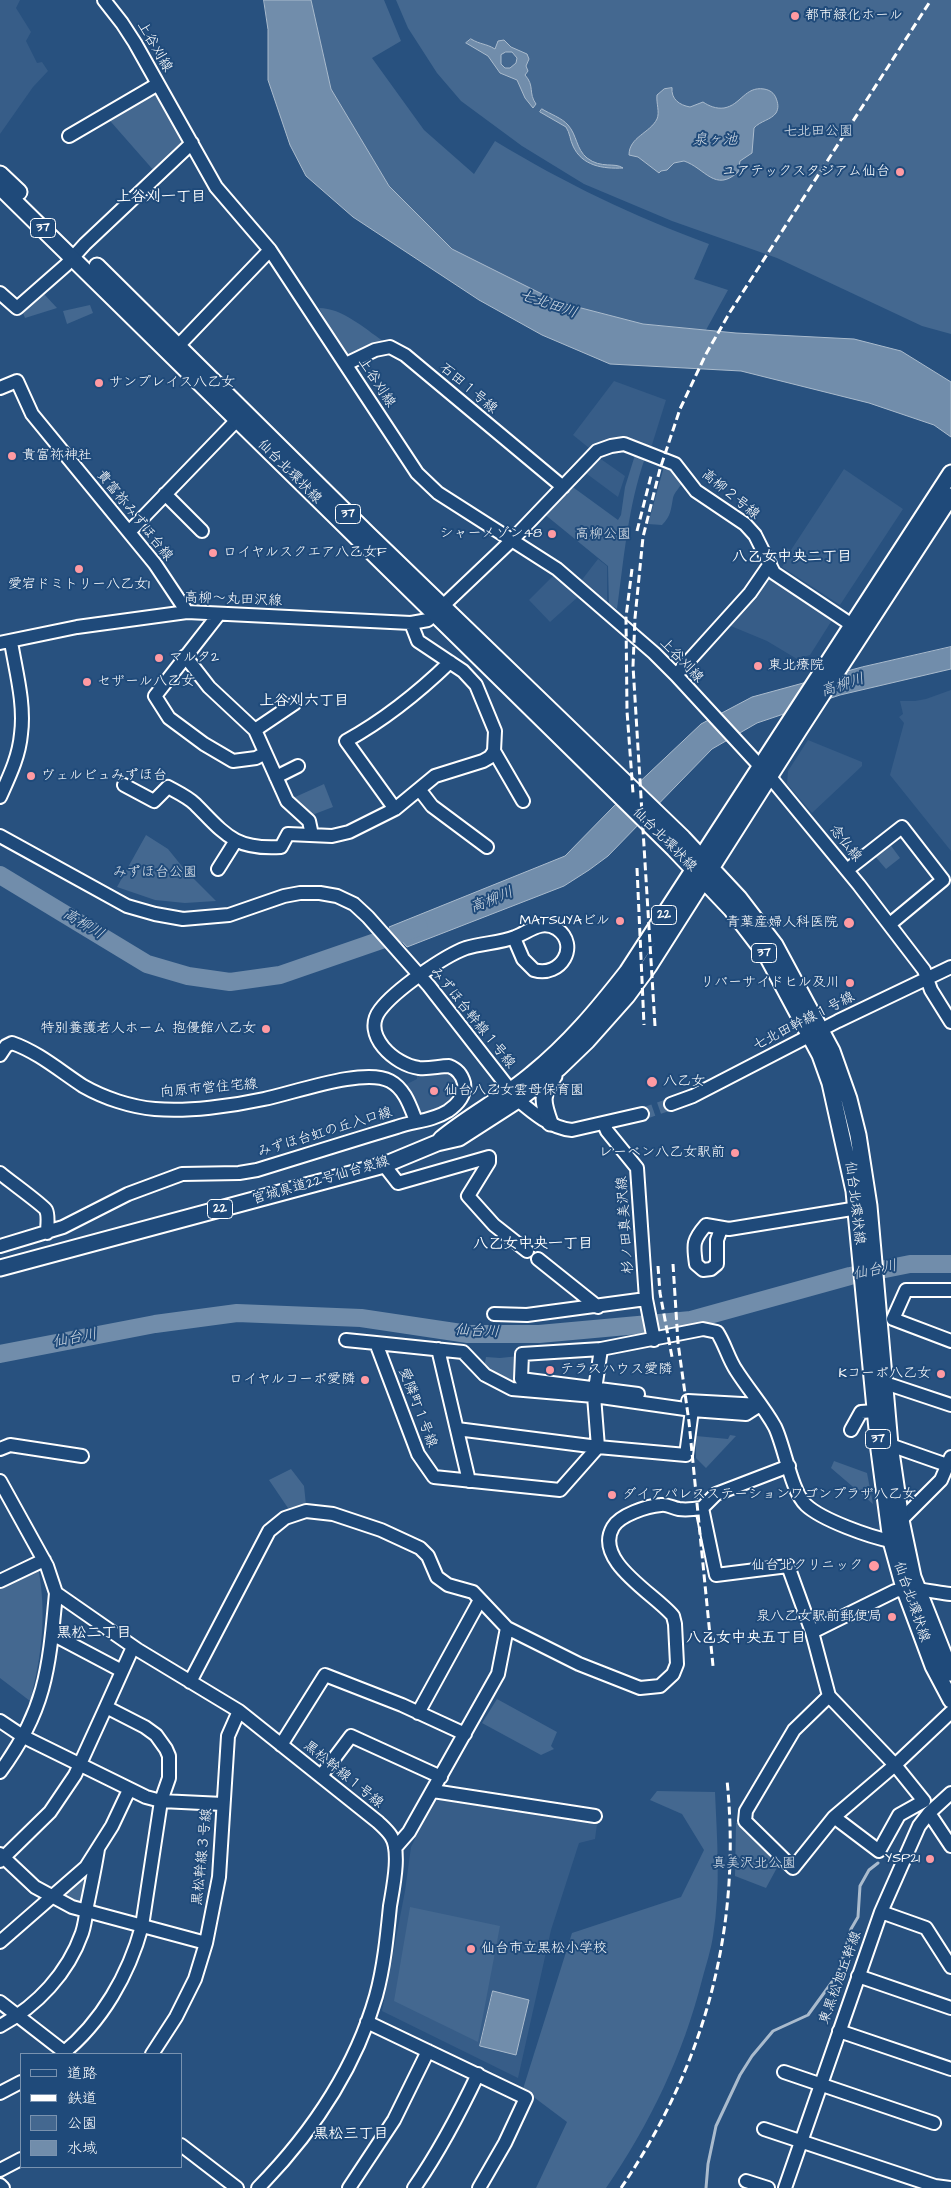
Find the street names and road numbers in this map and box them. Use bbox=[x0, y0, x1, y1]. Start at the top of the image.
street label: 上谷刈線 bbox=[133, 19, 175, 75]
road number: 37 bbox=[30, 218, 56, 238]
street label: 上谷刈線 bbox=[354, 355, 398, 411]
street label: 石田１号線 bbox=[436, 360, 500, 418]
street label: 仙台北環状線 bbox=[253, 436, 325, 508]
street label: 高柳２号線 bbox=[698, 466, 762, 524]
street label: 貴富祢みずほ台線 bbox=[92, 467, 176, 565]
road number: 37 bbox=[336, 504, 360, 524]
street label: 高柳～丸田沢線 bbox=[184, 590, 282, 610]
street label: 上谷刈線 bbox=[656, 635, 706, 687]
street label: 仙台北環状線 bbox=[628, 804, 700, 876]
street label: 念仏線 bbox=[825, 822, 865, 866]
road number: 22 bbox=[652, 906, 676, 924]
road number: 37 bbox=[752, 944, 776, 962]
street label: みずほ台幹線１号線 bbox=[426, 964, 518, 1072]
street label: 七北田幹線１号線 bbox=[750, 989, 858, 1055]
street label: 向原市営住宅線 bbox=[159, 1076, 259, 1102]
street label: みずほ台虹の丘入口線 bbox=[256, 1105, 394, 1161]
street label: 宮城県道22号仙台泉線 bbox=[250, 1153, 392, 1209]
street label: 仙台北環状線 bbox=[841, 1160, 867, 1246]
street label: 杉ノ田真美沢線 bbox=[614, 1176, 638, 1274]
road number: 22 bbox=[208, 1200, 232, 1218]
street label: 愛隣町１号線 bbox=[394, 1366, 440, 1450]
road number: 37 bbox=[866, 1430, 890, 1448]
street label: 仙台北環状線 bbox=[889, 1560, 933, 1644]
street label: 黒松幹線１号線 bbox=[300, 1738, 386, 1812]
street label: 黒松幹線３号線 bbox=[190, 1807, 216, 1907]
street label: 東黒松旭丘幹線 bbox=[816, 1929, 866, 2027]

